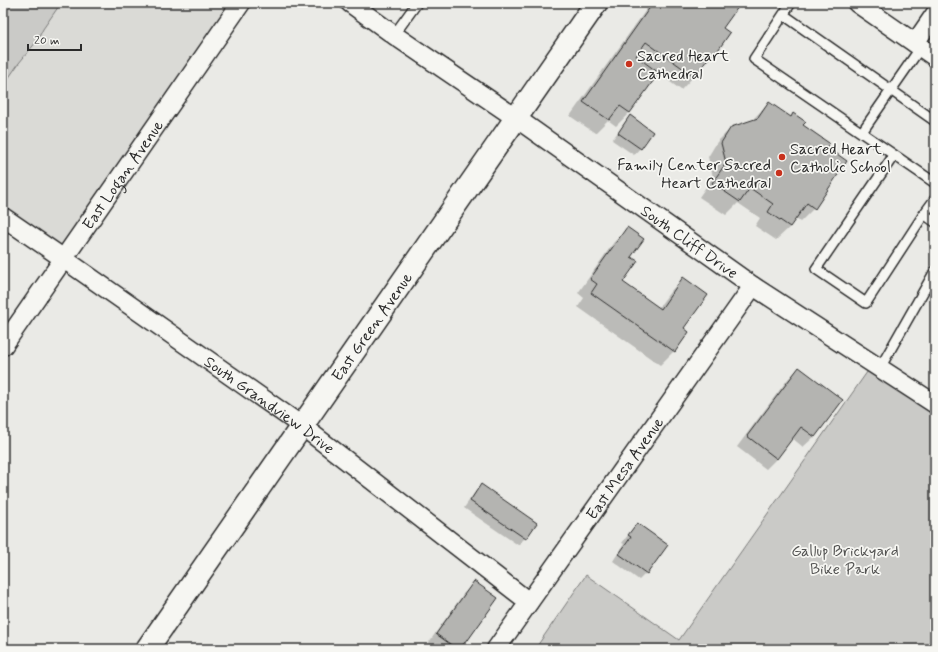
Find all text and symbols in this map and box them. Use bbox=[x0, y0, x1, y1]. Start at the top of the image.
scale bar bbox=[28, 26, 81, 52]
text: 20 m bbox=[34, 33, 60, 49]
place label: Sacred Heart Cathedral bbox=[637, 46, 730, 85]
marker: Sacred Heart Cathedral bbox=[624, 59, 634, 69]
street label: East Logan Avenue bbox=[78, 116, 169, 234]
place label: Sacred Heart Catholic School bbox=[790, 139, 891, 178]
marker: Sacred Heart Catholic School bbox=[777, 152, 787, 162]
place label: Family Center Sacred Heart Cathedral bbox=[617, 155, 771, 194]
marker: Family Center Sacred Heart Cathedral bbox=[774, 168, 784, 178]
street label: South Cliff Drive bbox=[636, 201, 742, 284]
street label: East Green Avenue bbox=[327, 268, 418, 386]
street label: South Grandview Drive bbox=[200, 352, 338, 459]
street label: East Mesa Avenue bbox=[582, 413, 669, 524]
park label: Gallup Brickyard Bike Park bbox=[791, 541, 899, 580]

